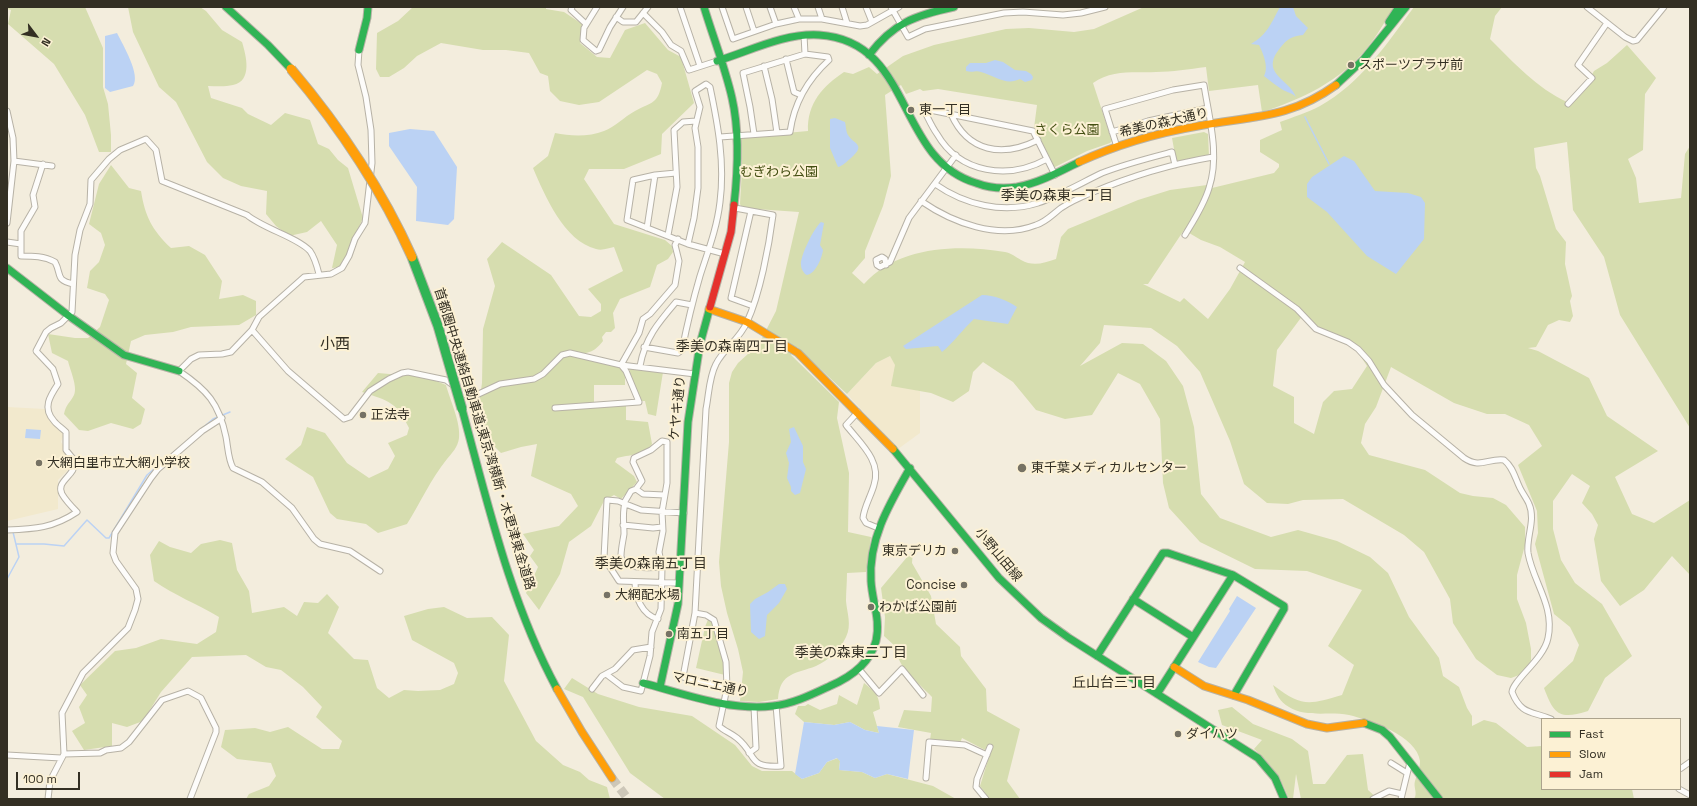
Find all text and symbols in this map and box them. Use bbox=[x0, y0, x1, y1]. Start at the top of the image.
north arrow bbox=[16, 16, 56, 56]
text: N bbox=[38, 36, 54, 49]
place label: スポーツプラザ前 bbox=[1359, 57, 1463, 73]
marker: スポーツプラザ前 bbox=[1346, 60, 1356, 70]
place label: 東一丁目 bbox=[919, 102, 971, 118]
marker: 東一丁目 bbox=[906, 105, 916, 115]
street label: 希美の森大通り bbox=[1118, 105, 1210, 141]
park label: さくら公園 bbox=[1035, 122, 1099, 138]
park label: むぎわら公園 bbox=[740, 164, 818, 180]
district label: 季美の森東一丁目 bbox=[1001, 188, 1113, 204]
street label: 首都圏中央連絡自動車道;東京湾横断・木更津東金道路 bbox=[430, 286, 538, 592]
district label: 小西 bbox=[320, 336, 350, 354]
district label: 季美の森南四丁目 bbox=[676, 339, 788, 355]
street label: ケヤキ通り bbox=[667, 375, 689, 441]
place label: 正法寺 bbox=[371, 407, 410, 423]
marker: 正法寺 bbox=[358, 410, 368, 420]
place label: 大網白里市立大網小学校 bbox=[47, 455, 190, 471]
marker: 大網白里市立大網小学校 bbox=[34, 458, 44, 468]
place label: 東千葉メディカルセンター bbox=[1031, 460, 1187, 476]
marker: 東千葉メディカルセンター bbox=[1016, 462, 1028, 474]
street label: 小野山田線 bbox=[971, 525, 1025, 585]
place label: 東京デリカ bbox=[882, 543, 947, 559]
marker: 東京デリカ bbox=[950, 546, 960, 556]
district label: 季美の森南五丁目 bbox=[595, 556, 707, 572]
place label: Concise bbox=[906, 577, 956, 593]
marker: Concise bbox=[959, 580, 969, 590]
place label: 大網配水場 bbox=[615, 587, 680, 603]
marker: 大網配水場 bbox=[602, 590, 612, 600]
place label: わかば公園前 bbox=[879, 599, 957, 615]
marker: わかば公園前 bbox=[866, 602, 876, 612]
place label: 南五丁目 bbox=[677, 626, 729, 642]
marker: 南五丁目 bbox=[664, 629, 674, 639]
district label: 季美の森東二丁目 bbox=[795, 645, 907, 661]
street label: マロニエ通り bbox=[670, 669, 750, 701]
district label: 丘山台三丁目 bbox=[1072, 675, 1156, 691]
legend bbox=[1541, 718, 1681, 790]
place label: ダイハツ bbox=[1186, 726, 1238, 742]
text: Fast bbox=[1579, 726, 1604, 742]
marker: ダイハツ bbox=[1173, 729, 1183, 739]
text: Slow bbox=[1579, 746, 1606, 762]
scale bar bbox=[18, 764, 82, 790]
text: Jam bbox=[1579, 766, 1603, 782]
text: 100 m bbox=[23, 771, 57, 787]

